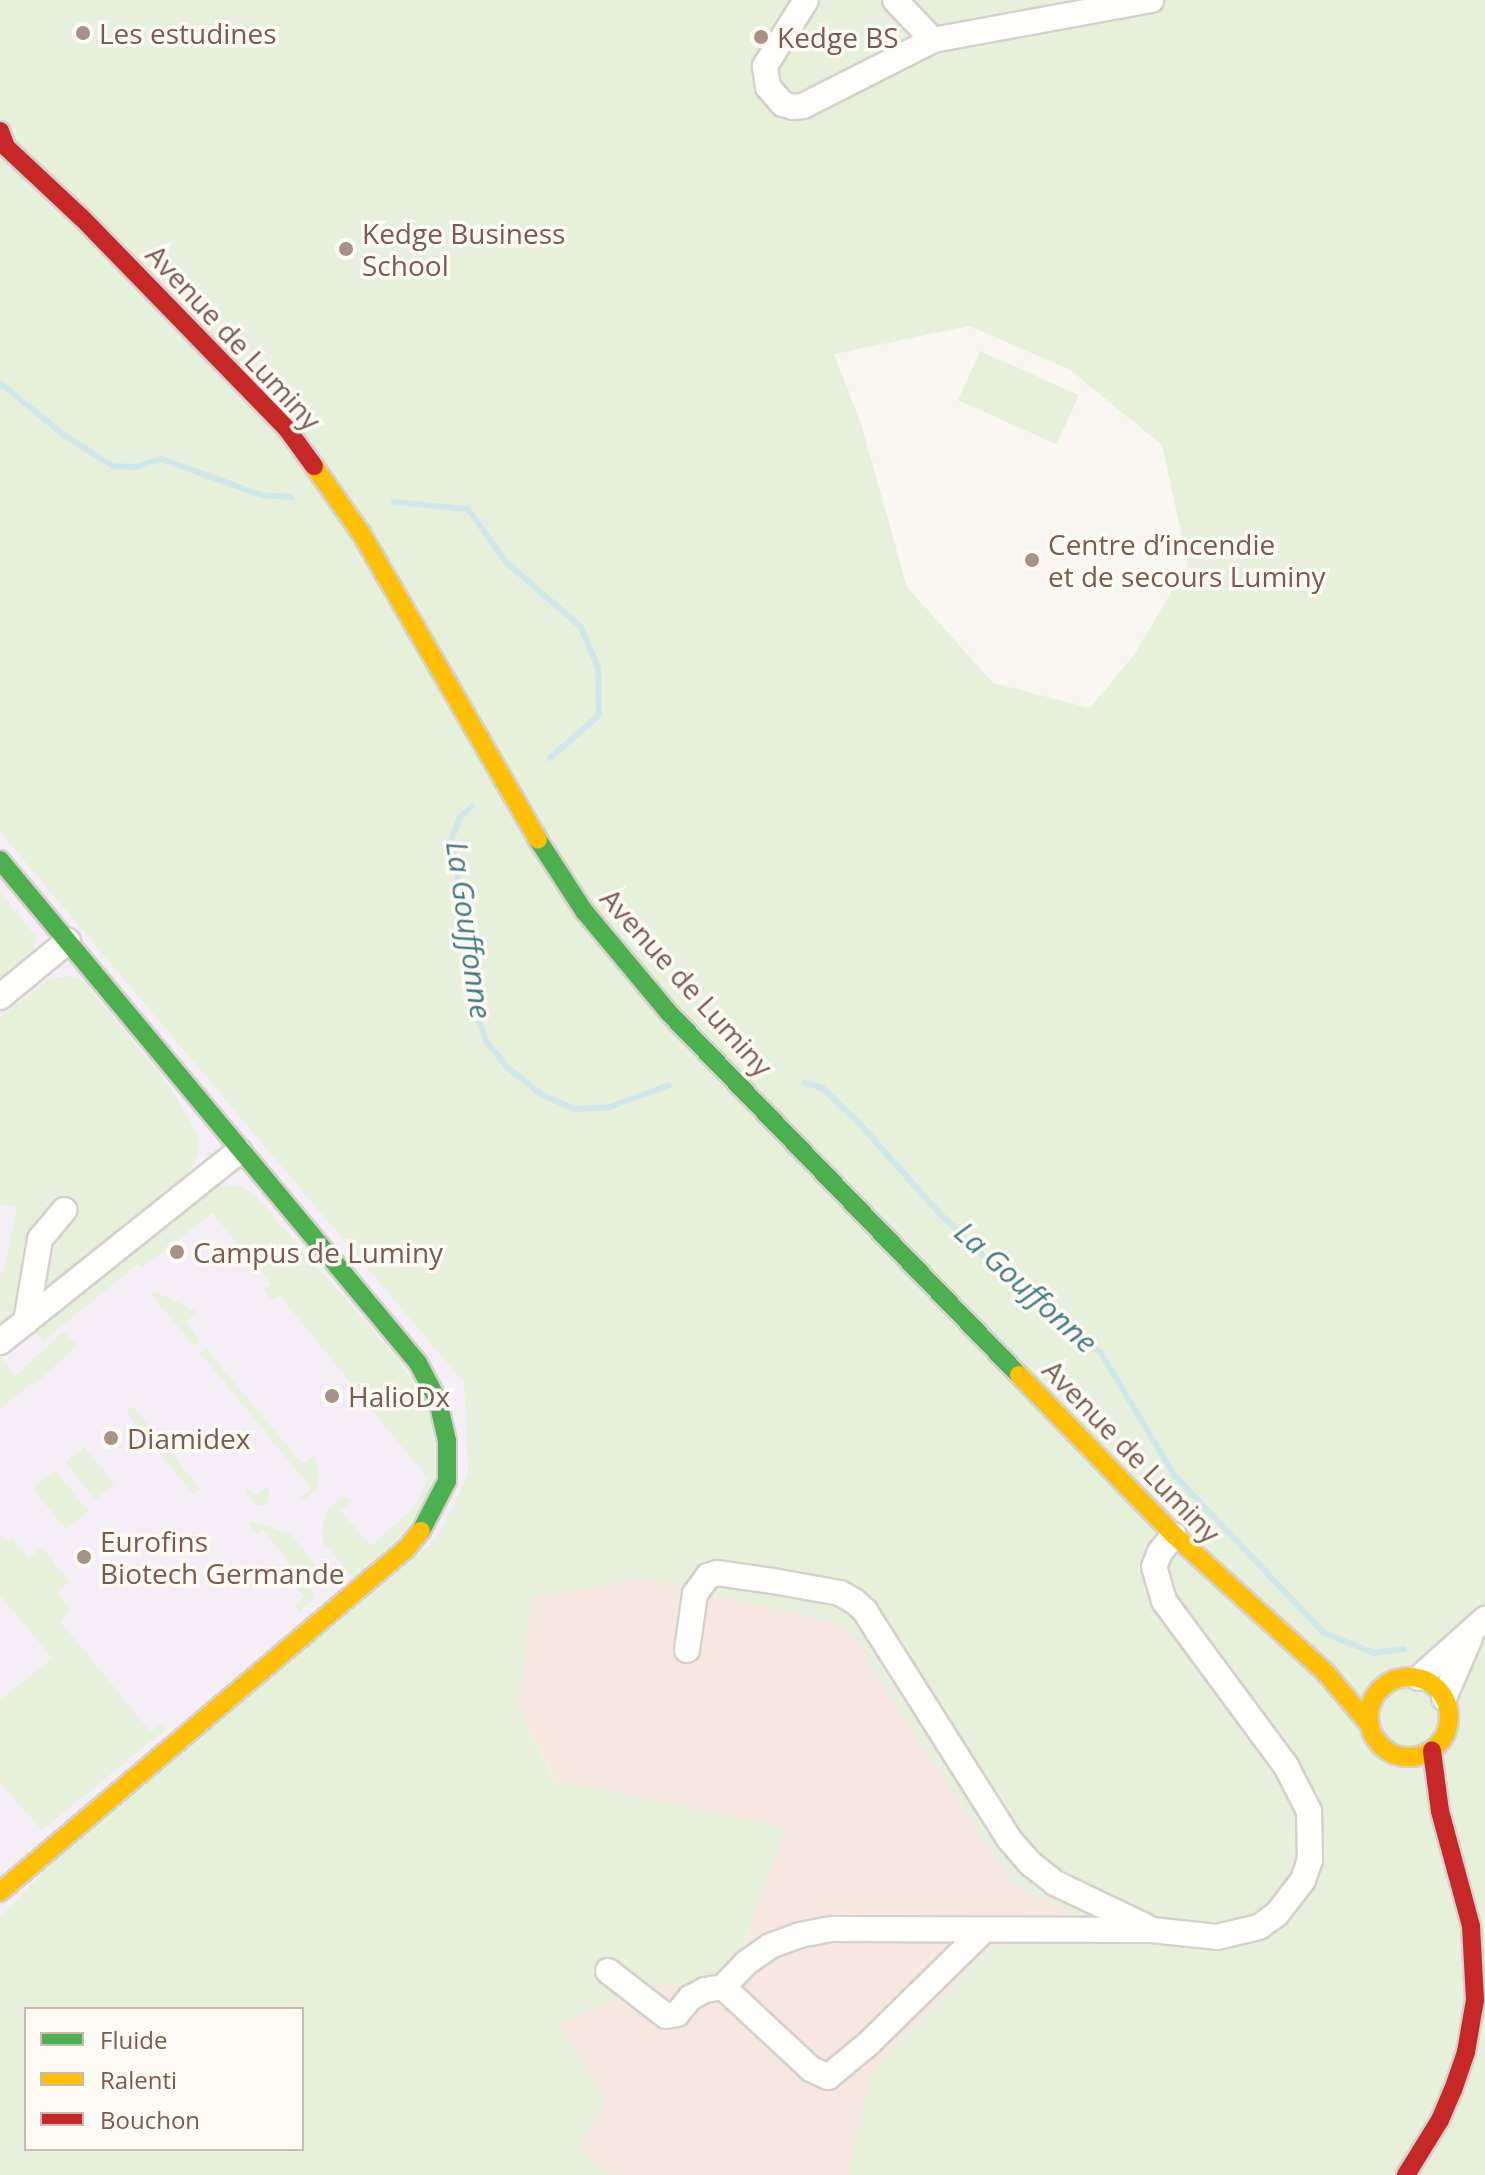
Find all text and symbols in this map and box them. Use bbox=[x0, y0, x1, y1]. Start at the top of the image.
place label: Les estudines bbox=[99, 16, 277, 50]
place label: Kedge BS bbox=[777, 20, 899, 54]
marker: Les estudines bbox=[74, 24, 92, 42]
marker: Kedge BS bbox=[752, 28, 770, 46]
place label: Kedge Business School bbox=[362, 216, 565, 282]
street label: Avenue de Luminy bbox=[140, 237, 328, 437]
marker: Kedge Business School bbox=[337, 240, 355, 258]
place label: Centre d’incendie et de secours Luminy bbox=[1048, 527, 1326, 593]
marker: Centre d’incendie et de secours Luminy bbox=[1023, 551, 1041, 569]
water label: La Gouffonne bbox=[439, 839, 499, 1021]
street label: Avenue de Luminy bbox=[594, 881, 780, 1083]
water label: La Gouffonne bbox=[947, 1214, 1105, 1360]
place label: Campus de Luminy bbox=[193, 1235, 443, 1269]
marker: Campus de Luminy bbox=[168, 1243, 186, 1261]
street label: Avenue de Luminy bbox=[1036, 1353, 1228, 1549]
place label: HalioDx bbox=[348, 1379, 450, 1413]
marker: HalioDx bbox=[323, 1387, 341, 1405]
place label: Diamidex bbox=[127, 1421, 250, 1455]
marker: Diamidex bbox=[102, 1429, 120, 1447]
place label: Eurofins Biotech Germande bbox=[100, 1524, 345, 1590]
marker: Eurofins Biotech Germande bbox=[75, 1548, 93, 1566]
legend bbox=[24, 2007, 304, 2151]
text: Fluide bbox=[100, 2023, 167, 2056]
text: Ralenti bbox=[100, 2063, 177, 2096]
text: Bouchon bbox=[100, 2103, 200, 2136]

